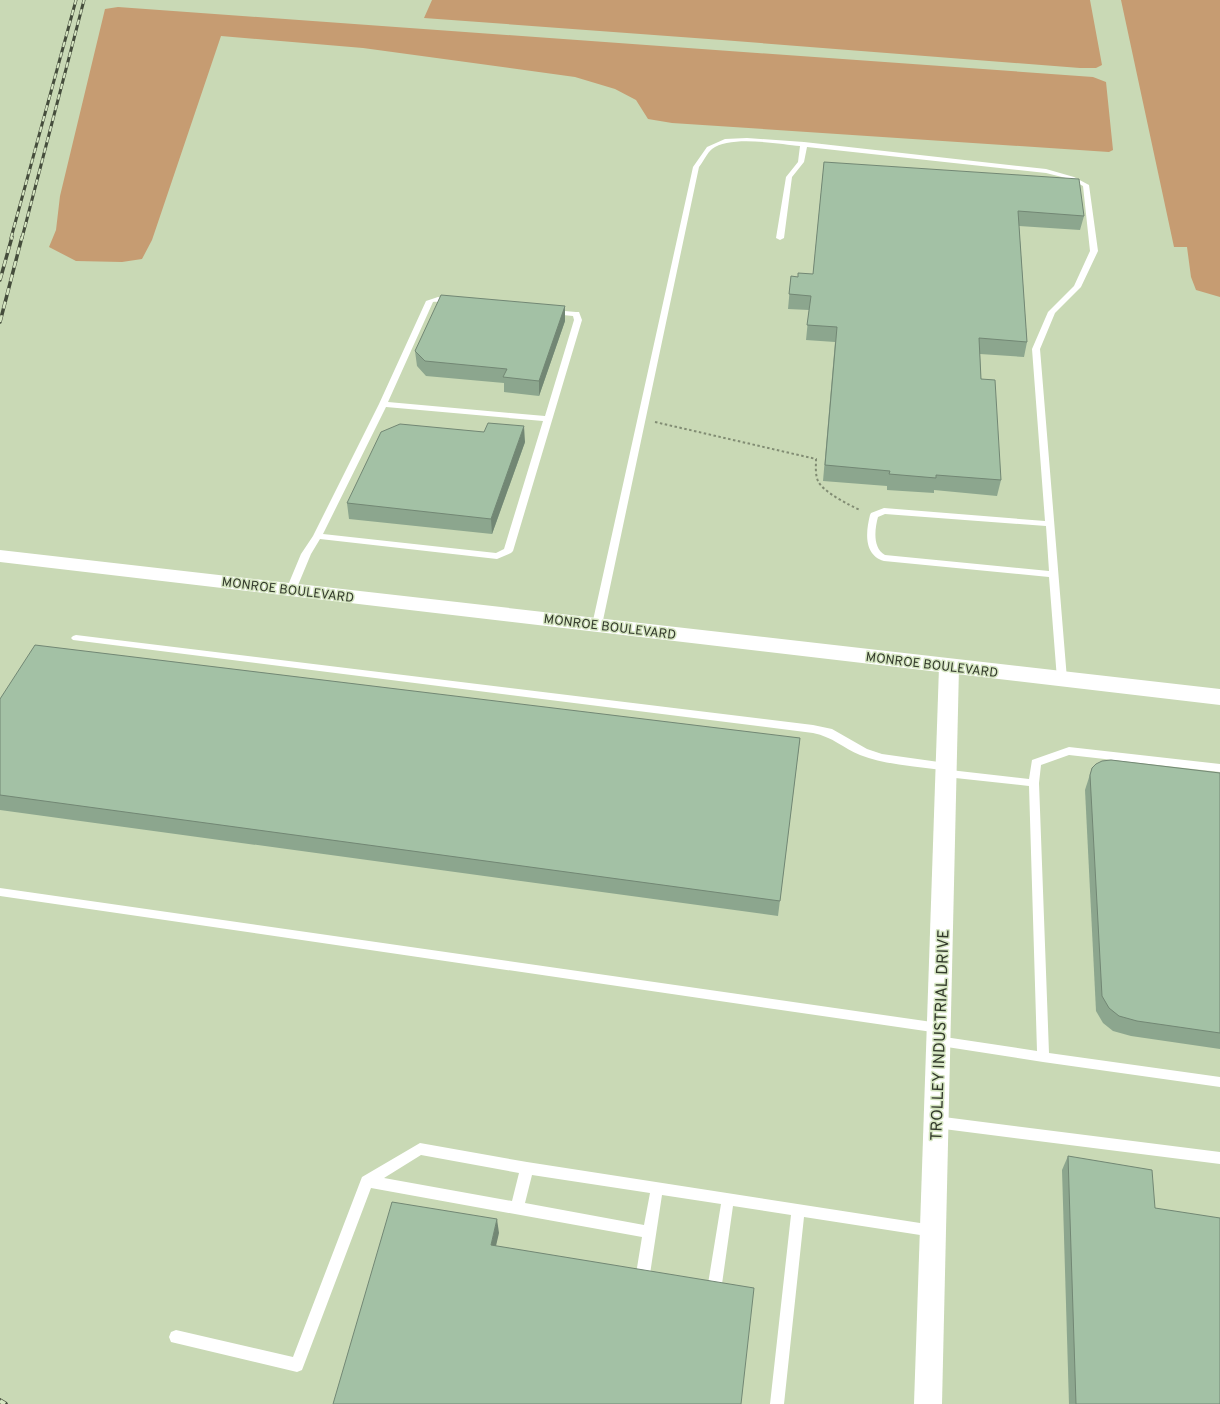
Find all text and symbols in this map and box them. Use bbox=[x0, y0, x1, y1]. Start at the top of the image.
street label: MONROE BOULEVARD bbox=[221, 575, 355, 607]
street label: MONROE BOULEVARD bbox=[543, 612, 677, 644]
street label: MONROE BOULEVARD bbox=[865, 650, 999, 682]
street label: TROLLEY INDUSTRIAL DRIVE bbox=[927, 929, 955, 1141]

